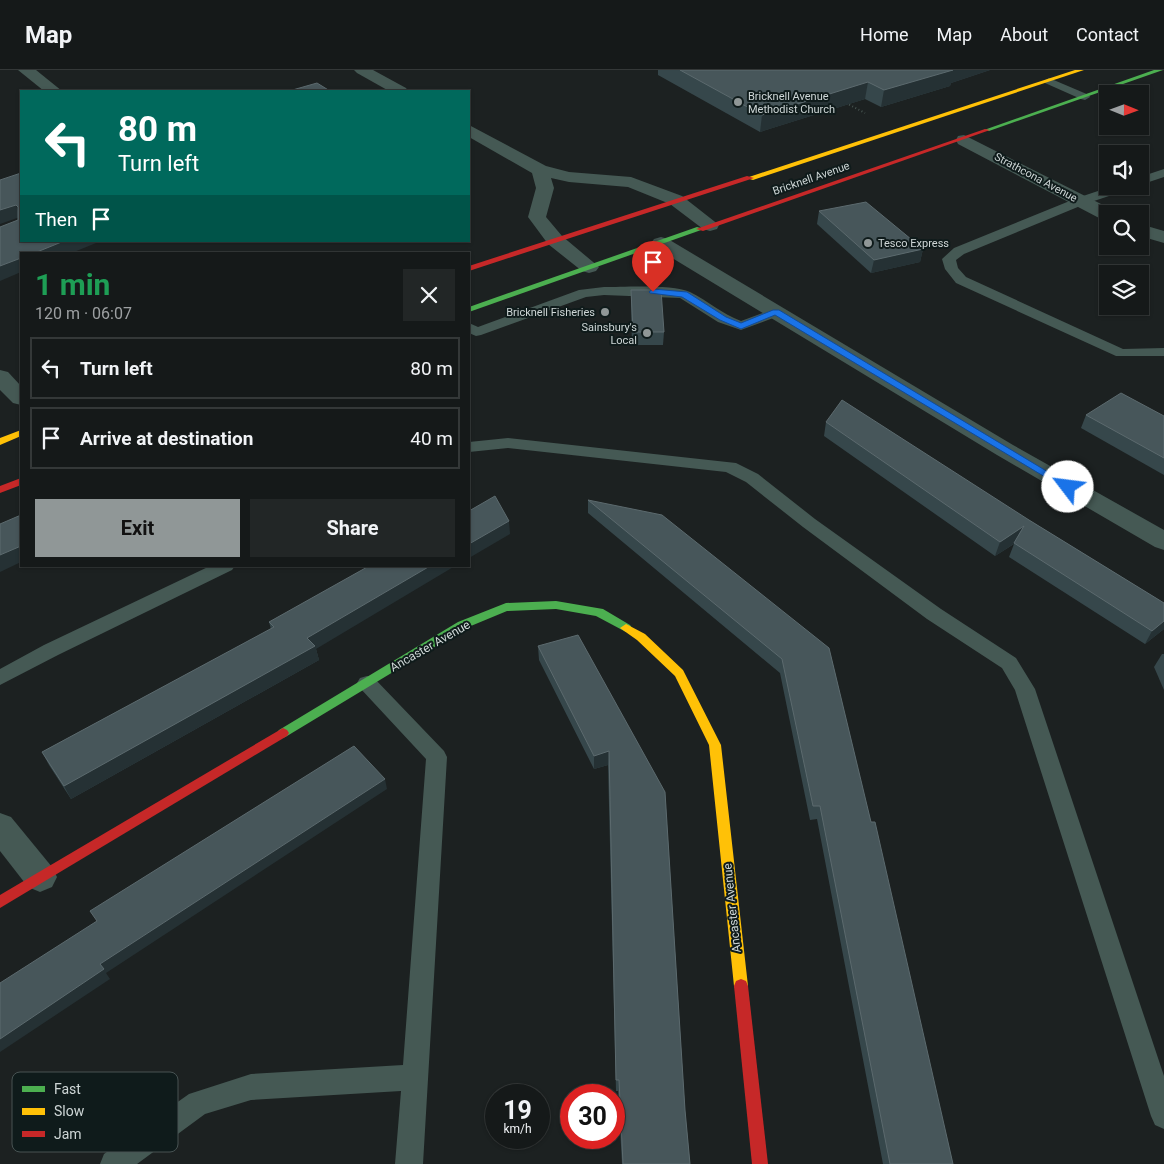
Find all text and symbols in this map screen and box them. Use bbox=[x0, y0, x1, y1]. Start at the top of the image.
text: Map bbox=[25, 21, 72, 49]
text: Home bbox=[860, 24, 909, 45]
text: Map bbox=[937, 24, 972, 45]
text: About bbox=[1000, 24, 1048, 45]
text: Contact bbox=[1076, 24, 1139, 45]
north arrow bbox=[1099, 85, 1149, 135]
map controls bbox=[1099, 85, 1149, 315]
place label: Bricknell Avenue Methodist Church bbox=[748, 90, 835, 116]
marker: Bricknell Avenue Methodist Church bbox=[732, 96, 744, 108]
text: 80 m bbox=[118, 109, 197, 150]
icon: left bbox=[35, 110, 100, 175]
button: sound bbox=[1099, 145, 1149, 195]
street label: Strathcona Avenue bbox=[992, 150, 1080, 205]
text: Turn left bbox=[118, 151, 199, 176]
street label: Bricknell Avenue bbox=[771, 159, 852, 198]
icon: arrive bbox=[87, 205, 115, 233]
button: search bbox=[1099, 205, 1149, 255]
text: Then bbox=[35, 208, 77, 231]
marker: Tesco Express bbox=[862, 237, 874, 249]
place label: Tesco Express bbox=[878, 237, 949, 250]
pin bbox=[632, 241, 674, 292]
icon: arrive bbox=[639, 248, 667, 276]
button: layers bbox=[1099, 265, 1149, 315]
text: 1 min bbox=[35, 267, 110, 302]
button: close bbox=[403, 269, 455, 321]
text: 120 m · 06:07 bbox=[35, 304, 132, 323]
place label: Bricknell Fisheries bbox=[506, 306, 595, 319]
marker: Bricknell Fisheries bbox=[599, 306, 611, 318]
place label: Sainsbury's Local bbox=[582, 321, 637, 347]
marker: Sainsbury's Local bbox=[641, 327, 653, 339]
icon: left bbox=[37, 354, 65, 382]
text: Turn left bbox=[80, 357, 153, 380]
text: 80 m bbox=[410, 357, 453, 380]
icon: arrive bbox=[37, 424, 65, 452]
text: Arrive at destination bbox=[80, 427, 253, 450]
text: 40 m bbox=[410, 427, 453, 450]
position arrow bbox=[1041, 460, 1093, 512]
button: Exit bbox=[35, 499, 240, 557]
button: Share bbox=[250, 499, 455, 557]
street label: Ancaster Avenue bbox=[388, 617, 472, 675]
street label: Ancaster Avenue bbox=[720, 862, 744, 954]
legend bbox=[12, 1072, 178, 1152]
text: Fast bbox=[54, 1081, 81, 1097]
speed limit sign: 30 bbox=[560, 1084, 625, 1149]
text: 19 bbox=[503, 1096, 532, 1125]
text: Slow bbox=[54, 1103, 85, 1119]
text: km/h bbox=[503, 1122, 532, 1136]
text: Jam bbox=[54, 1126, 82, 1142]

